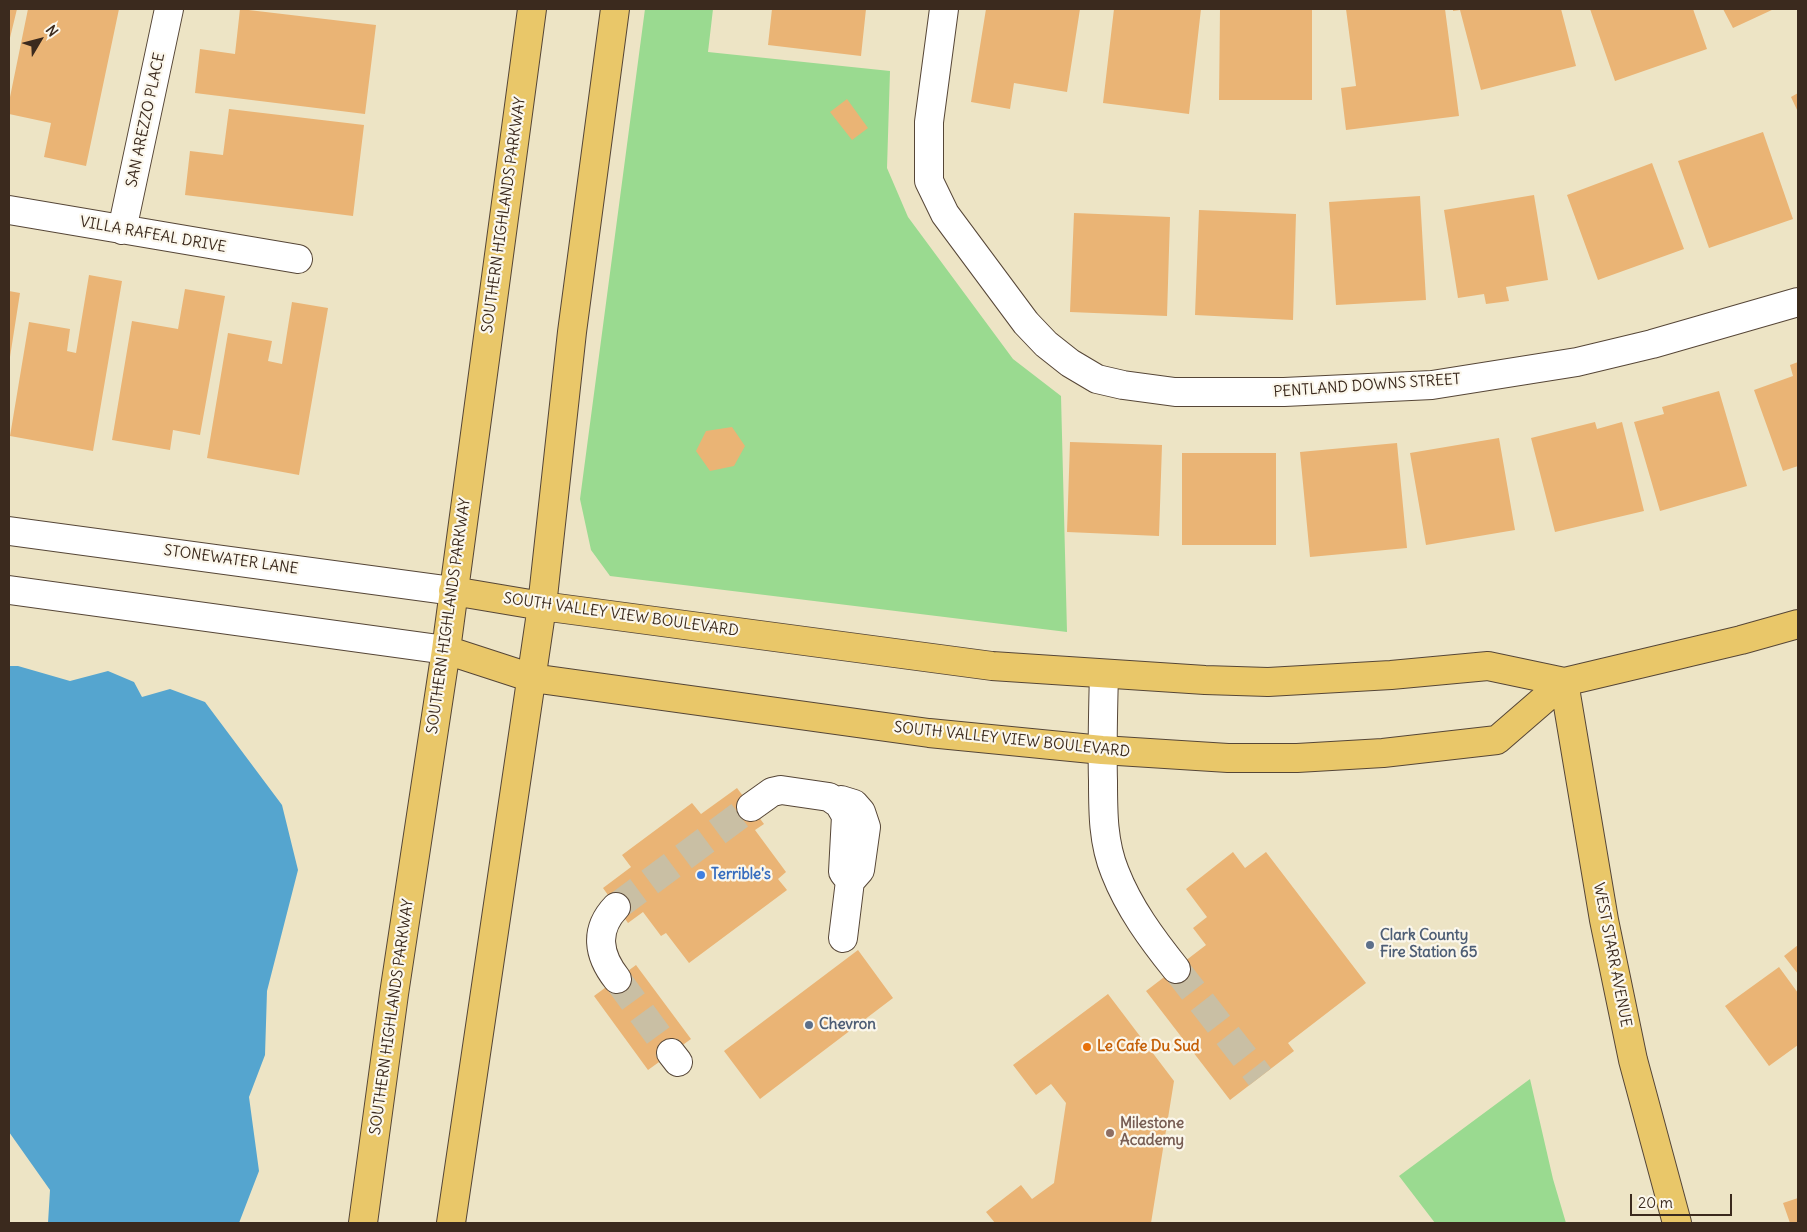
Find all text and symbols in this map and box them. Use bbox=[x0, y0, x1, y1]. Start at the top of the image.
north arrow bbox=[15, 15, 65, 65]
text: N bbox=[42, 22, 62, 40]
street label: SAN AREZZO PLACE bbox=[123, 51, 169, 189]
street label: SOUTHERN HIGHLANDS PARKWAY bbox=[479, 96, 529, 334]
street label: VILLA RAFEAL DRIVE bbox=[78, 213, 228, 257]
street label: PENTLAND DOWNS STREET bbox=[1273, 370, 1461, 402]
street label: SOUTHERN HIGHLANDS PARKWAY bbox=[424, 497, 474, 735]
street label: STONEWATER LANE bbox=[163, 542, 299, 578]
street label: SOUTH VALLEY VIEW BOULEVARD bbox=[502, 590, 740, 640]
street label: SOUTH VALLEY VIEW BOULEVARD bbox=[893, 719, 1131, 761]
place label: Terrible's bbox=[711, 866, 771, 884]
marker: Terrible's bbox=[695, 869, 707, 881]
street label: WEST STARR AVENUE bbox=[1589, 881, 1635, 1029]
street label: SOUTHERN HIGHLANDS PARKWAY bbox=[367, 898, 417, 1136]
place label: Clark County Fire Station 65 bbox=[1380, 927, 1477, 962]
marker: Clark County Fire Station 65 bbox=[1364, 939, 1376, 951]
place label: Chevron bbox=[819, 1016, 876, 1034]
marker: Chevron bbox=[803, 1019, 815, 1031]
place label: Le Cafe Du Sud bbox=[1097, 1038, 1200, 1056]
marker: Le Cafe Du Sud bbox=[1081, 1041, 1093, 1053]
place label: Milestone Academy bbox=[1120, 1115, 1184, 1150]
marker: Milestone Academy bbox=[1104, 1127, 1116, 1139]
scale bar bbox=[1632, 1184, 1734, 1216]
text: 20 m bbox=[1638, 1193, 1673, 1212]

